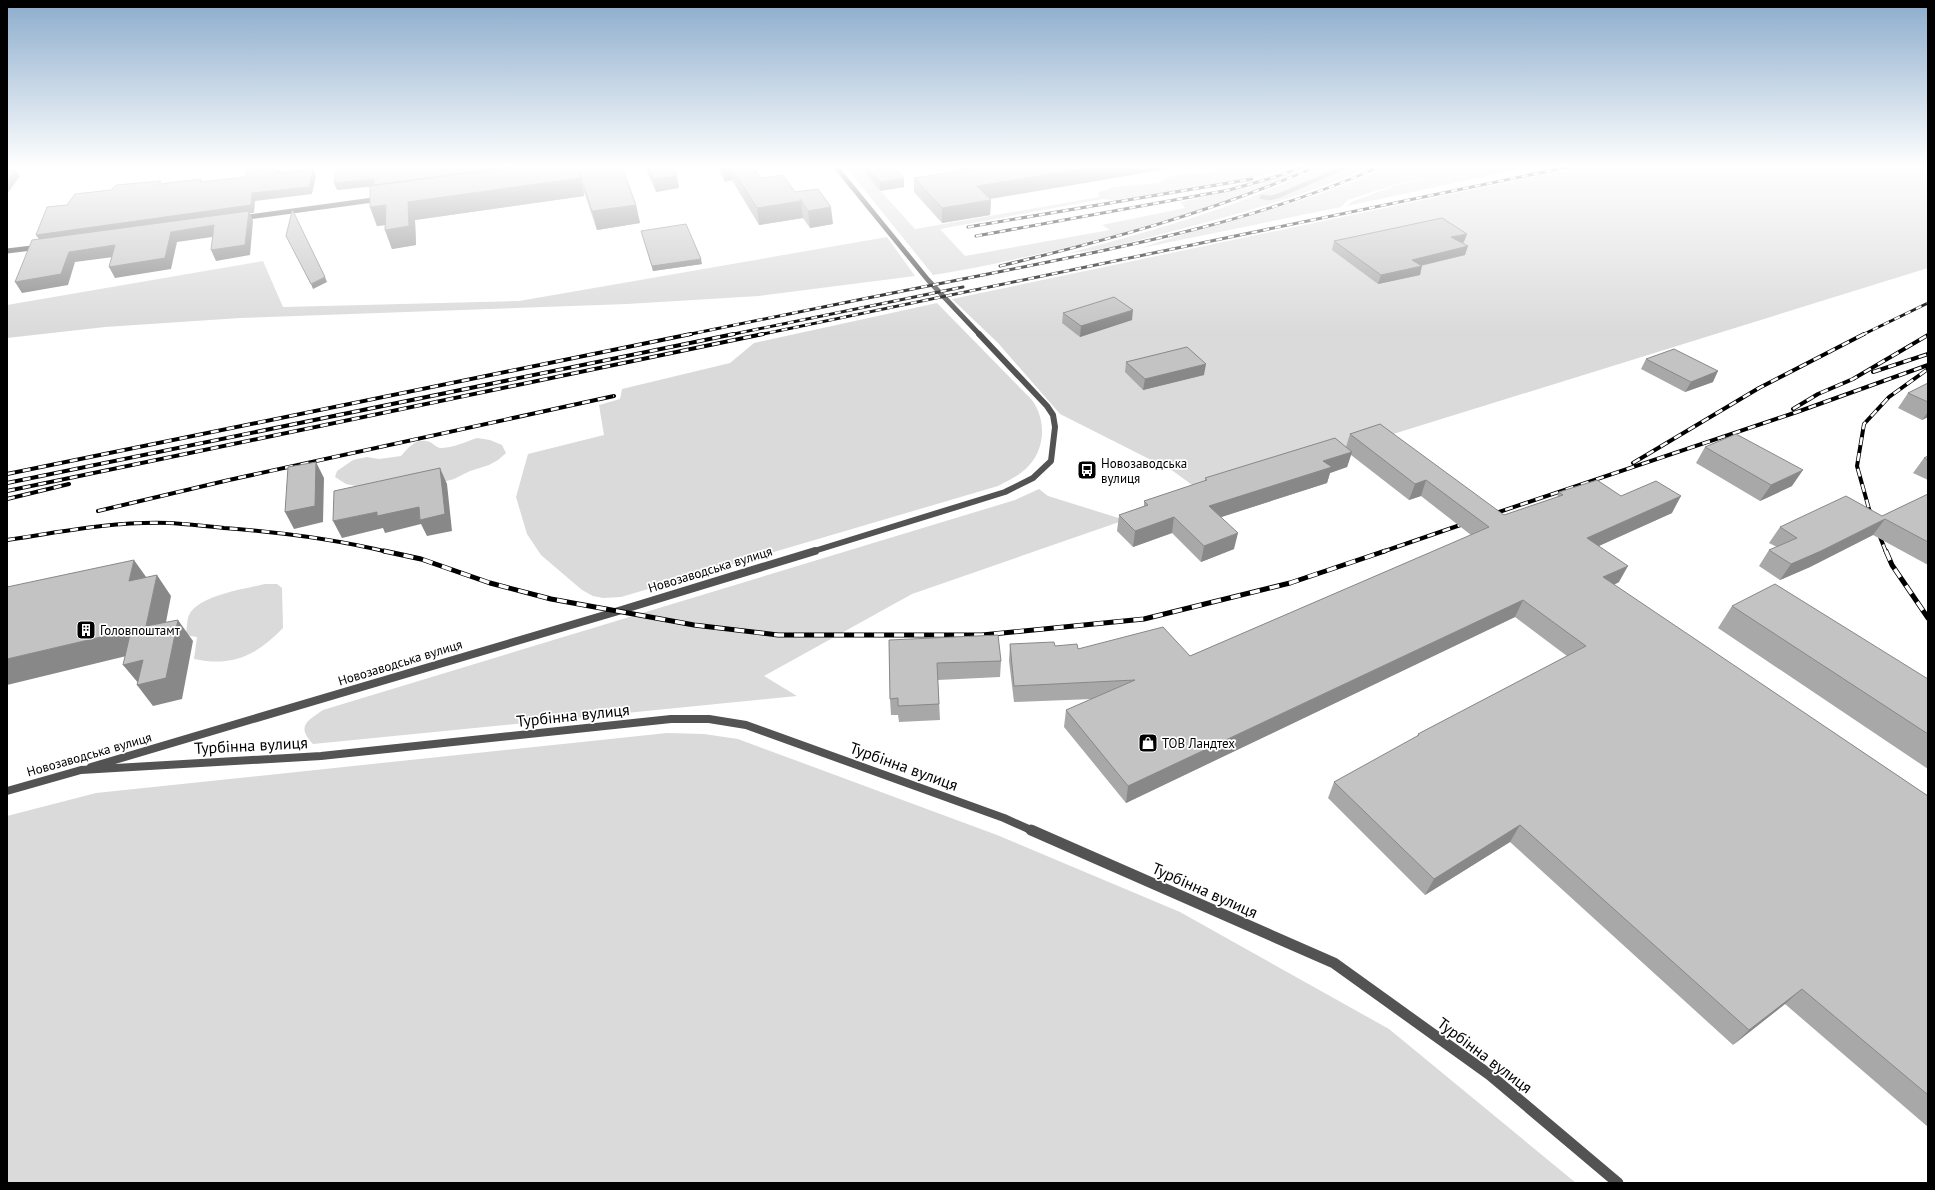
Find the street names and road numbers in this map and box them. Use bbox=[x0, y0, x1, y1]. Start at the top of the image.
street label: Новозаводська вулиця bbox=[646, 542, 774, 596]
street label: Новозаводська вулиця bbox=[336, 635, 464, 689]
street label: Турбінна вулиця bbox=[515, 699, 631, 731]
street label: Новозаводська вулиця bbox=[25, 729, 154, 780]
street label: Турбінна вулиця bbox=[194, 732, 308, 758]
street label: Турбінна вулиця bbox=[847, 737, 961, 795]
street label: Турбінна вулиця bbox=[1149, 858, 1261, 922]
street label: Турбінна вулиця bbox=[1434, 1013, 1536, 1097]

